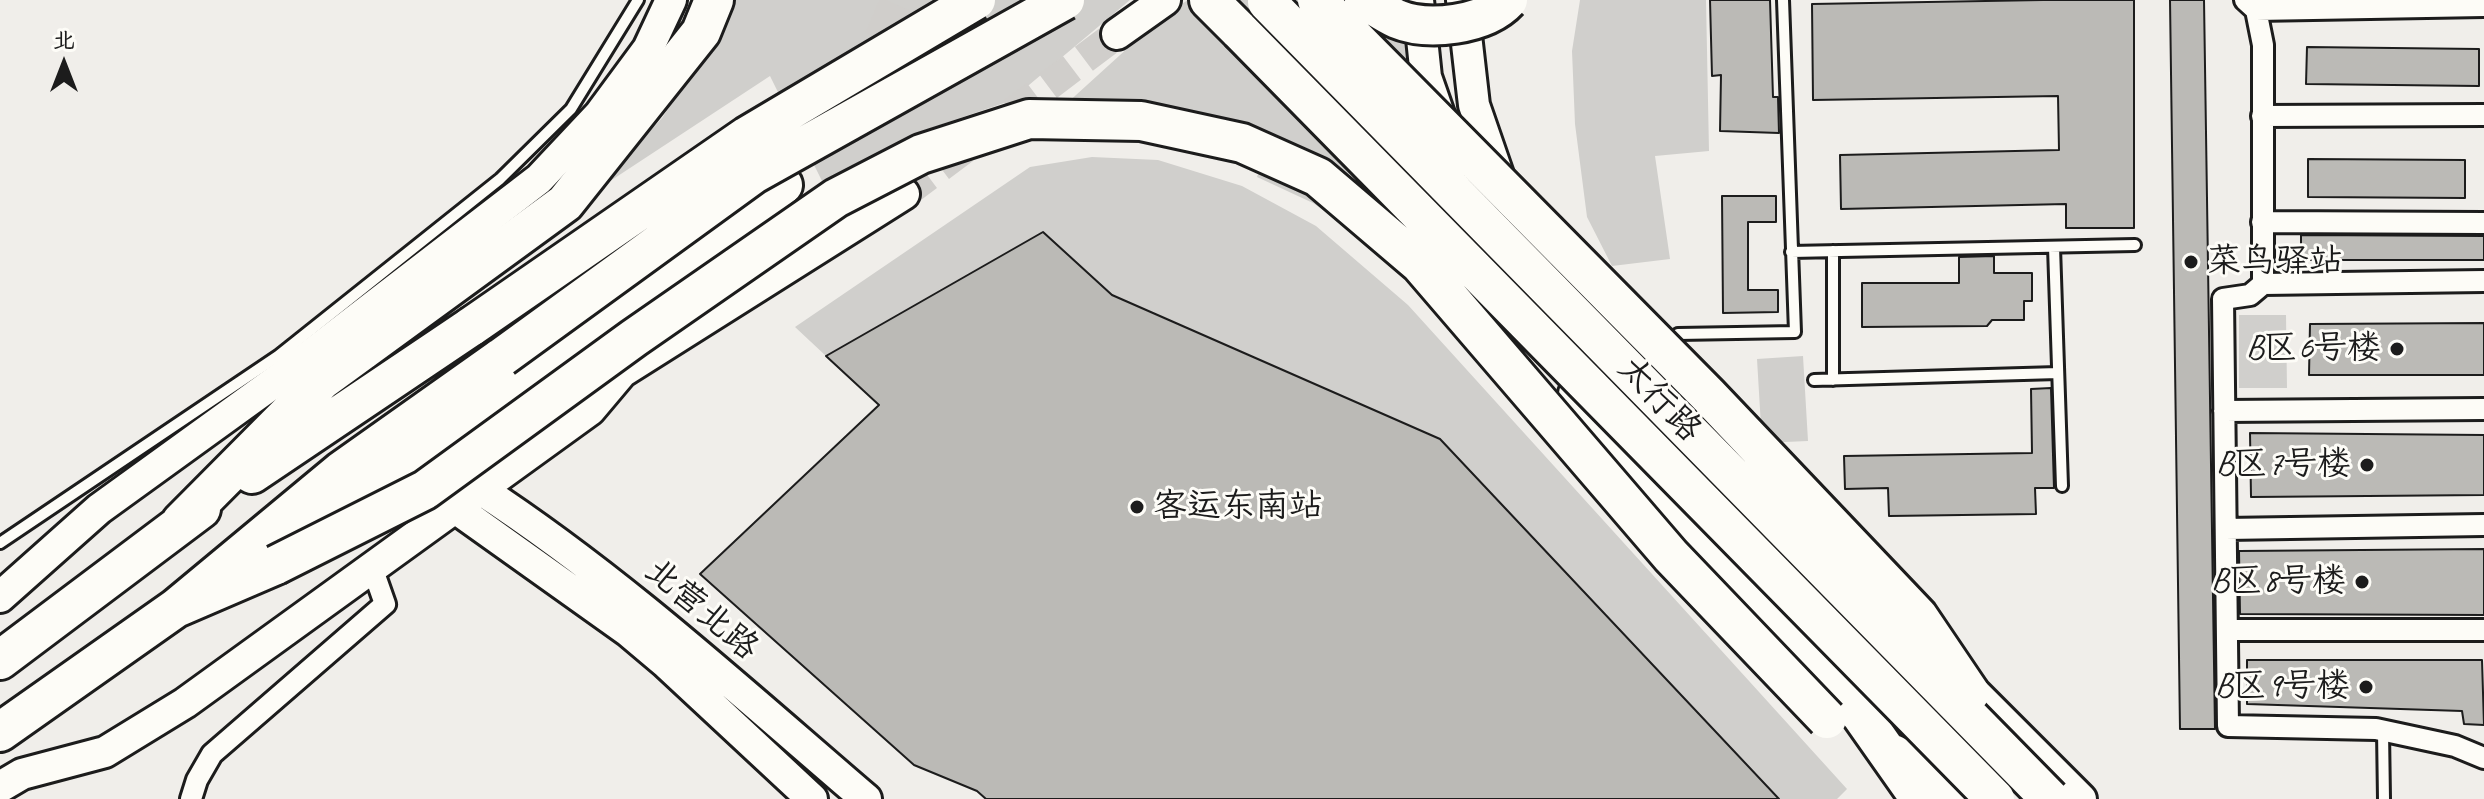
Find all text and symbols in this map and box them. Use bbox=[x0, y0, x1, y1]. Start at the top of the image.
north arrow bbox=[24, 24, 104, 104]
text: 北 bbox=[53, 26, 75, 54]
place label: 菜鸟驿站 bbox=[2207, 242, 2343, 282]
marker: 菜鸟驿站 bbox=[2182, 253, 2200, 271]
place label: B区6号楼 bbox=[2246, 329, 2381, 369]
marker: B区6号楼 bbox=[2388, 340, 2406, 358]
street label: 太行路 bbox=[1609, 349, 1709, 451]
place label: B区7号楼 bbox=[2216, 445, 2351, 485]
marker: B区7号楼 bbox=[2358, 456, 2376, 474]
place label: 客运东南站 bbox=[1153, 487, 1323, 527]
marker: 客运东南站 bbox=[1128, 498, 1146, 516]
street label: 北营北路 bbox=[636, 551, 766, 669]
place label: B区8号楼 bbox=[2211, 562, 2346, 602]
marker: B区8号楼 bbox=[2353, 573, 2371, 591]
place label: B区9号楼 bbox=[2215, 667, 2350, 707]
marker: B区9号楼 bbox=[2357, 678, 2375, 696]

